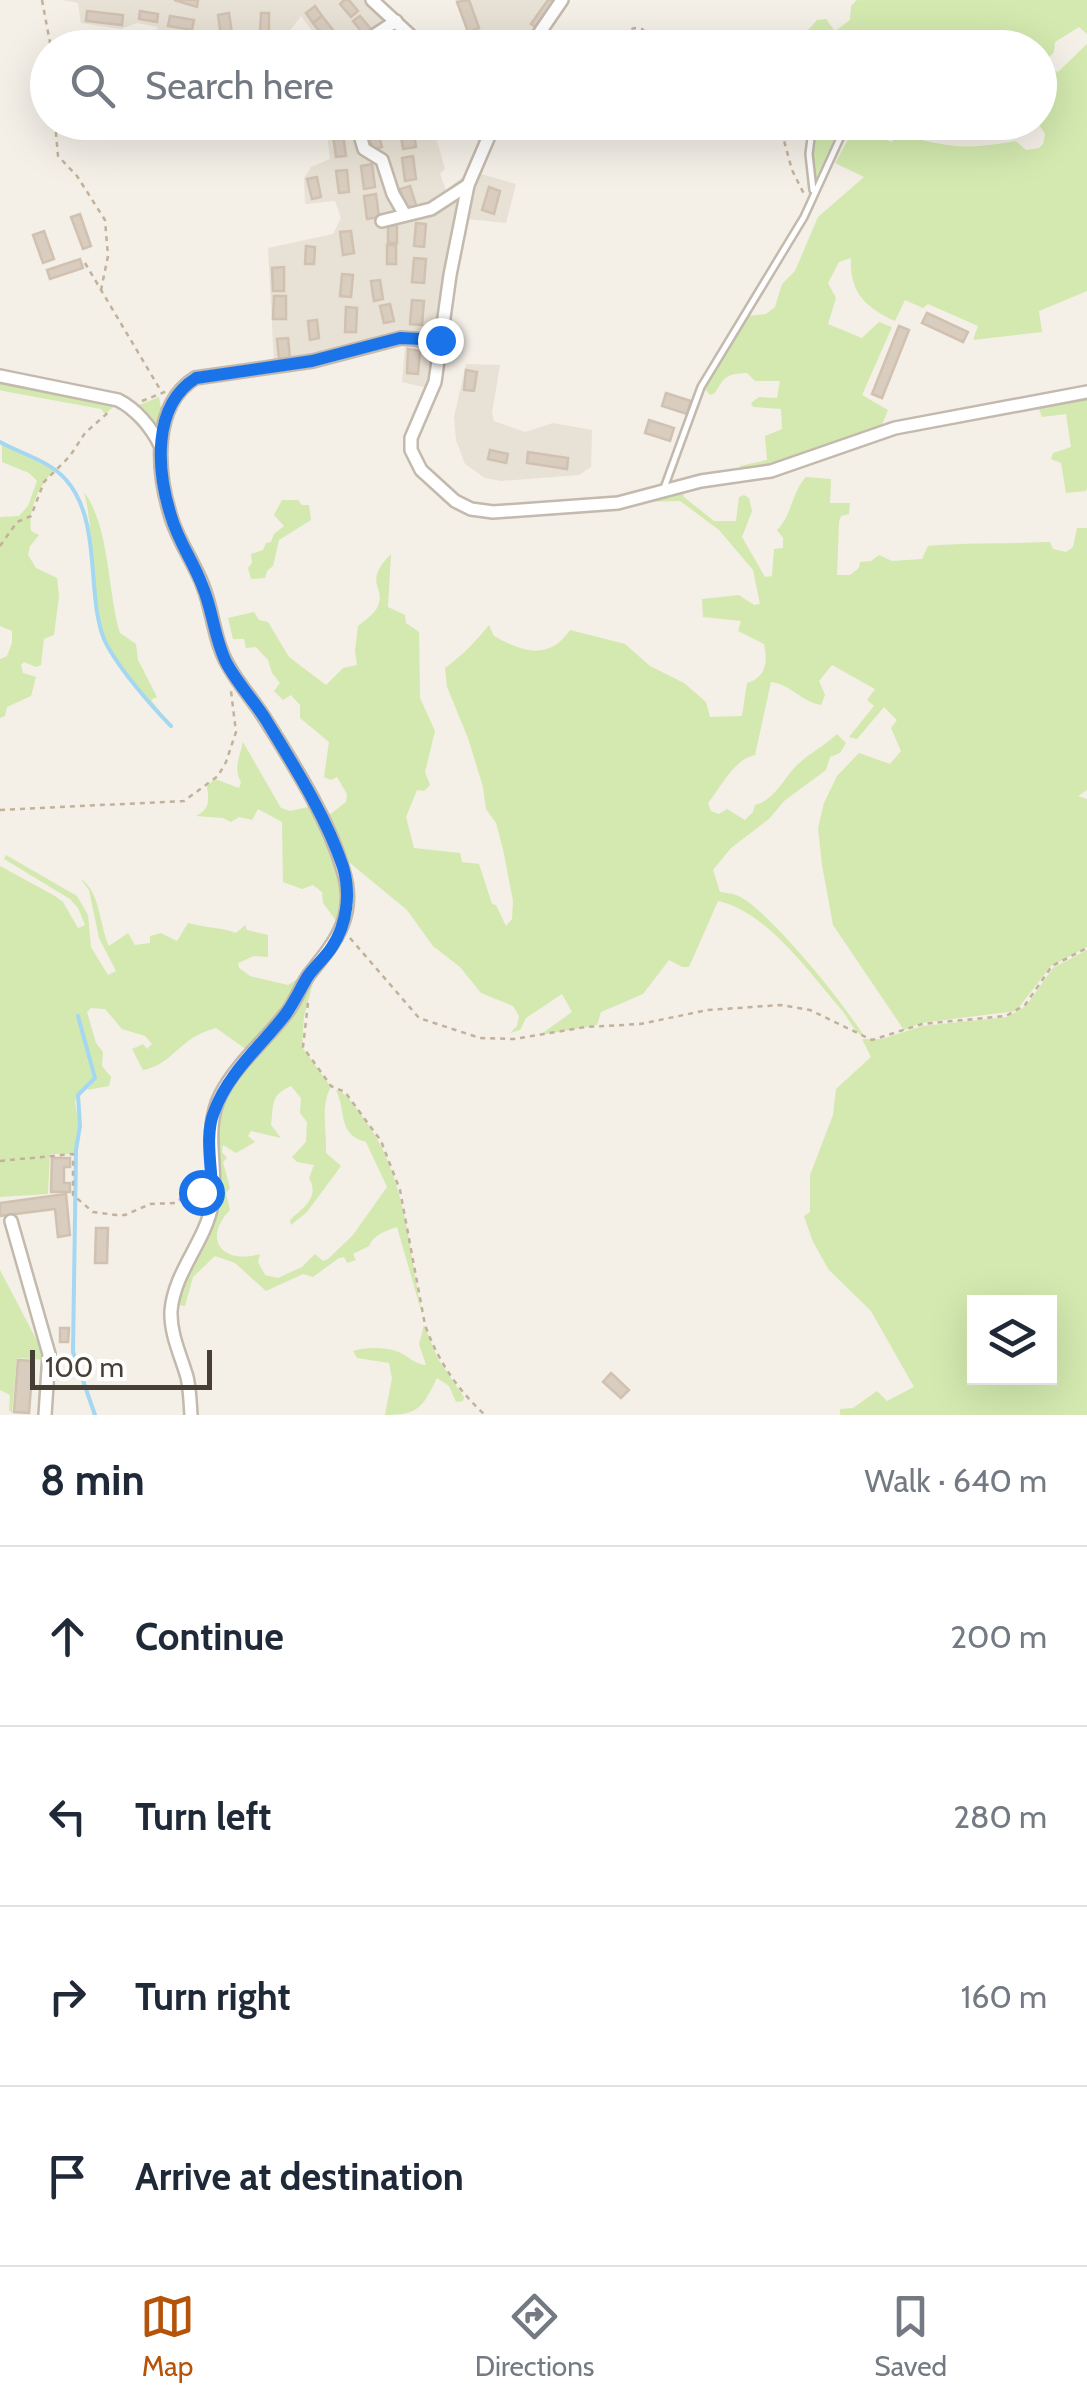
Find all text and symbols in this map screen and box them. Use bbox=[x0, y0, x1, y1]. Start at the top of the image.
search box bbox=[30, 30, 1057, 140]
icon: search bbox=[65, 58, 120, 113]
text: Search here bbox=[145, 62, 334, 109]
route end bbox=[418, 318, 464, 364]
route start bbox=[179, 1170, 225, 1216]
map controls bbox=[967, 1295, 1057, 1385]
button: layers bbox=[967, 1295, 1057, 1385]
scale bar bbox=[30, 1345, 212, 1390]
text: 100 m bbox=[45, 1350, 124, 1384]
text: 8 min bbox=[40, 1454, 145, 1506]
text: Walk · 640 m bbox=[864, 1461, 1047, 1500]
icon: ahead bbox=[40, 1609, 95, 1664]
text: Continue bbox=[135, 1613, 284, 1660]
text: 200 m bbox=[950, 1617, 1047, 1656]
icon: left bbox=[40, 1789, 95, 1844]
text: Turn left bbox=[135, 1793, 271, 1840]
text: 280 m bbox=[953, 1797, 1047, 1836]
icon: right bbox=[40, 1969, 95, 2024]
text: Turn right bbox=[135, 1973, 291, 2020]
text: 160 m bbox=[961, 1977, 1047, 2016]
icon: arrive bbox=[40, 2149, 95, 2204]
text: Arrive at destination bbox=[135, 2153, 464, 2200]
tab: Map bbox=[140, 2289, 195, 2383]
tab: Directions bbox=[475, 2289, 594, 2383]
tab: Saved bbox=[874, 2289, 947, 2383]

